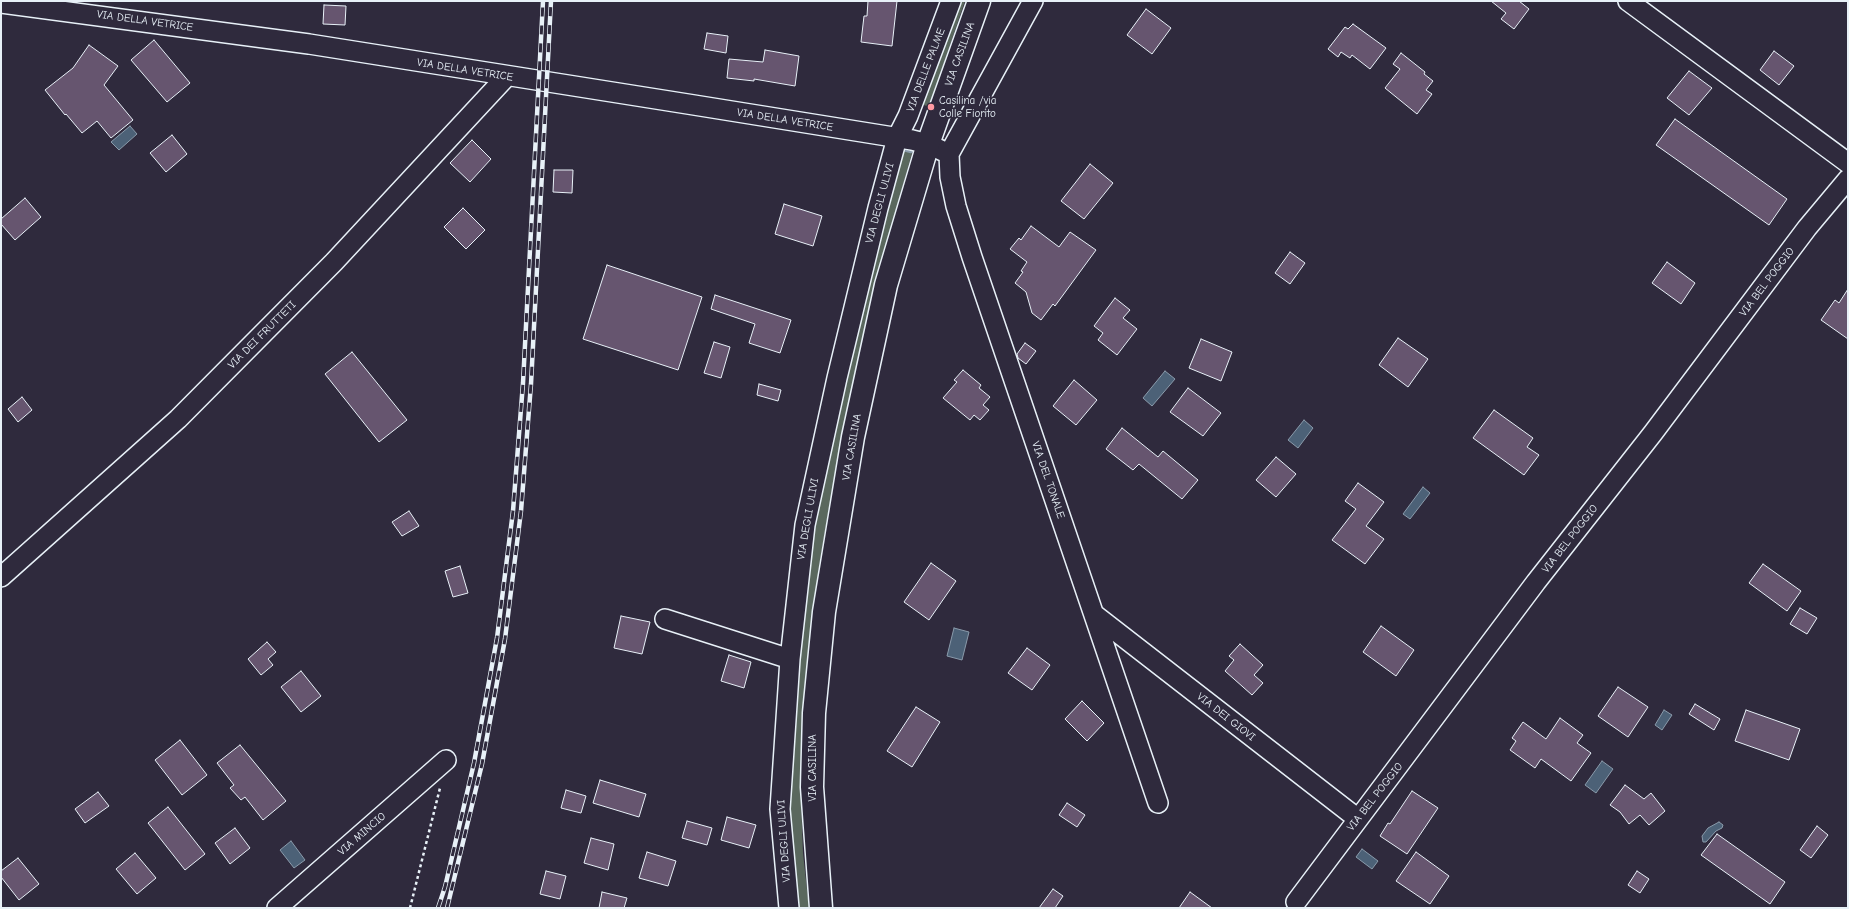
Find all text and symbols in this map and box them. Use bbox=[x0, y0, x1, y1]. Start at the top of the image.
street label: VIA DELLA VETRICE bbox=[96, 8, 194, 34]
street label: VIA CASILINA bbox=[942, 20, 978, 88]
street label: VIA DELLE PALME bbox=[904, 26, 948, 114]
street label: VIA DELLA VETRICE bbox=[416, 56, 514, 84]
place label: Casilina /via Colle Fiorito bbox=[939, 94, 996, 120]
marker: Casilina /via Colle Fiorito bbox=[926, 102, 936, 112]
street label: VIA DELLA VETRICE bbox=[736, 106, 834, 134]
street label: VIA DEGLI ULIVI bbox=[863, 161, 897, 245]
street label: VIA BEL POGGIO bbox=[1737, 245, 1797, 319]
street label: VIA DEI FRUTTETI bbox=[225, 298, 299, 372]
street label: VIA CASILINA bbox=[840, 413, 864, 481]
street label: VIA DEL TONALE bbox=[1029, 440, 1067, 520]
street label: VIA DEGLI ULIVI bbox=[794, 477, 822, 561]
street label: VIA BEL POGGIO bbox=[1539, 502, 1601, 576]
street label: VIA DEI GIOVI bbox=[1194, 690, 1258, 744]
street label: VIA CASILINA bbox=[806, 734, 820, 802]
street label: VIA BEL POGGIO bbox=[1344, 760, 1406, 834]
street label: VIA DEGLI ULIVI bbox=[775, 799, 793, 883]
street label: VIA MINCIO bbox=[335, 810, 389, 858]

